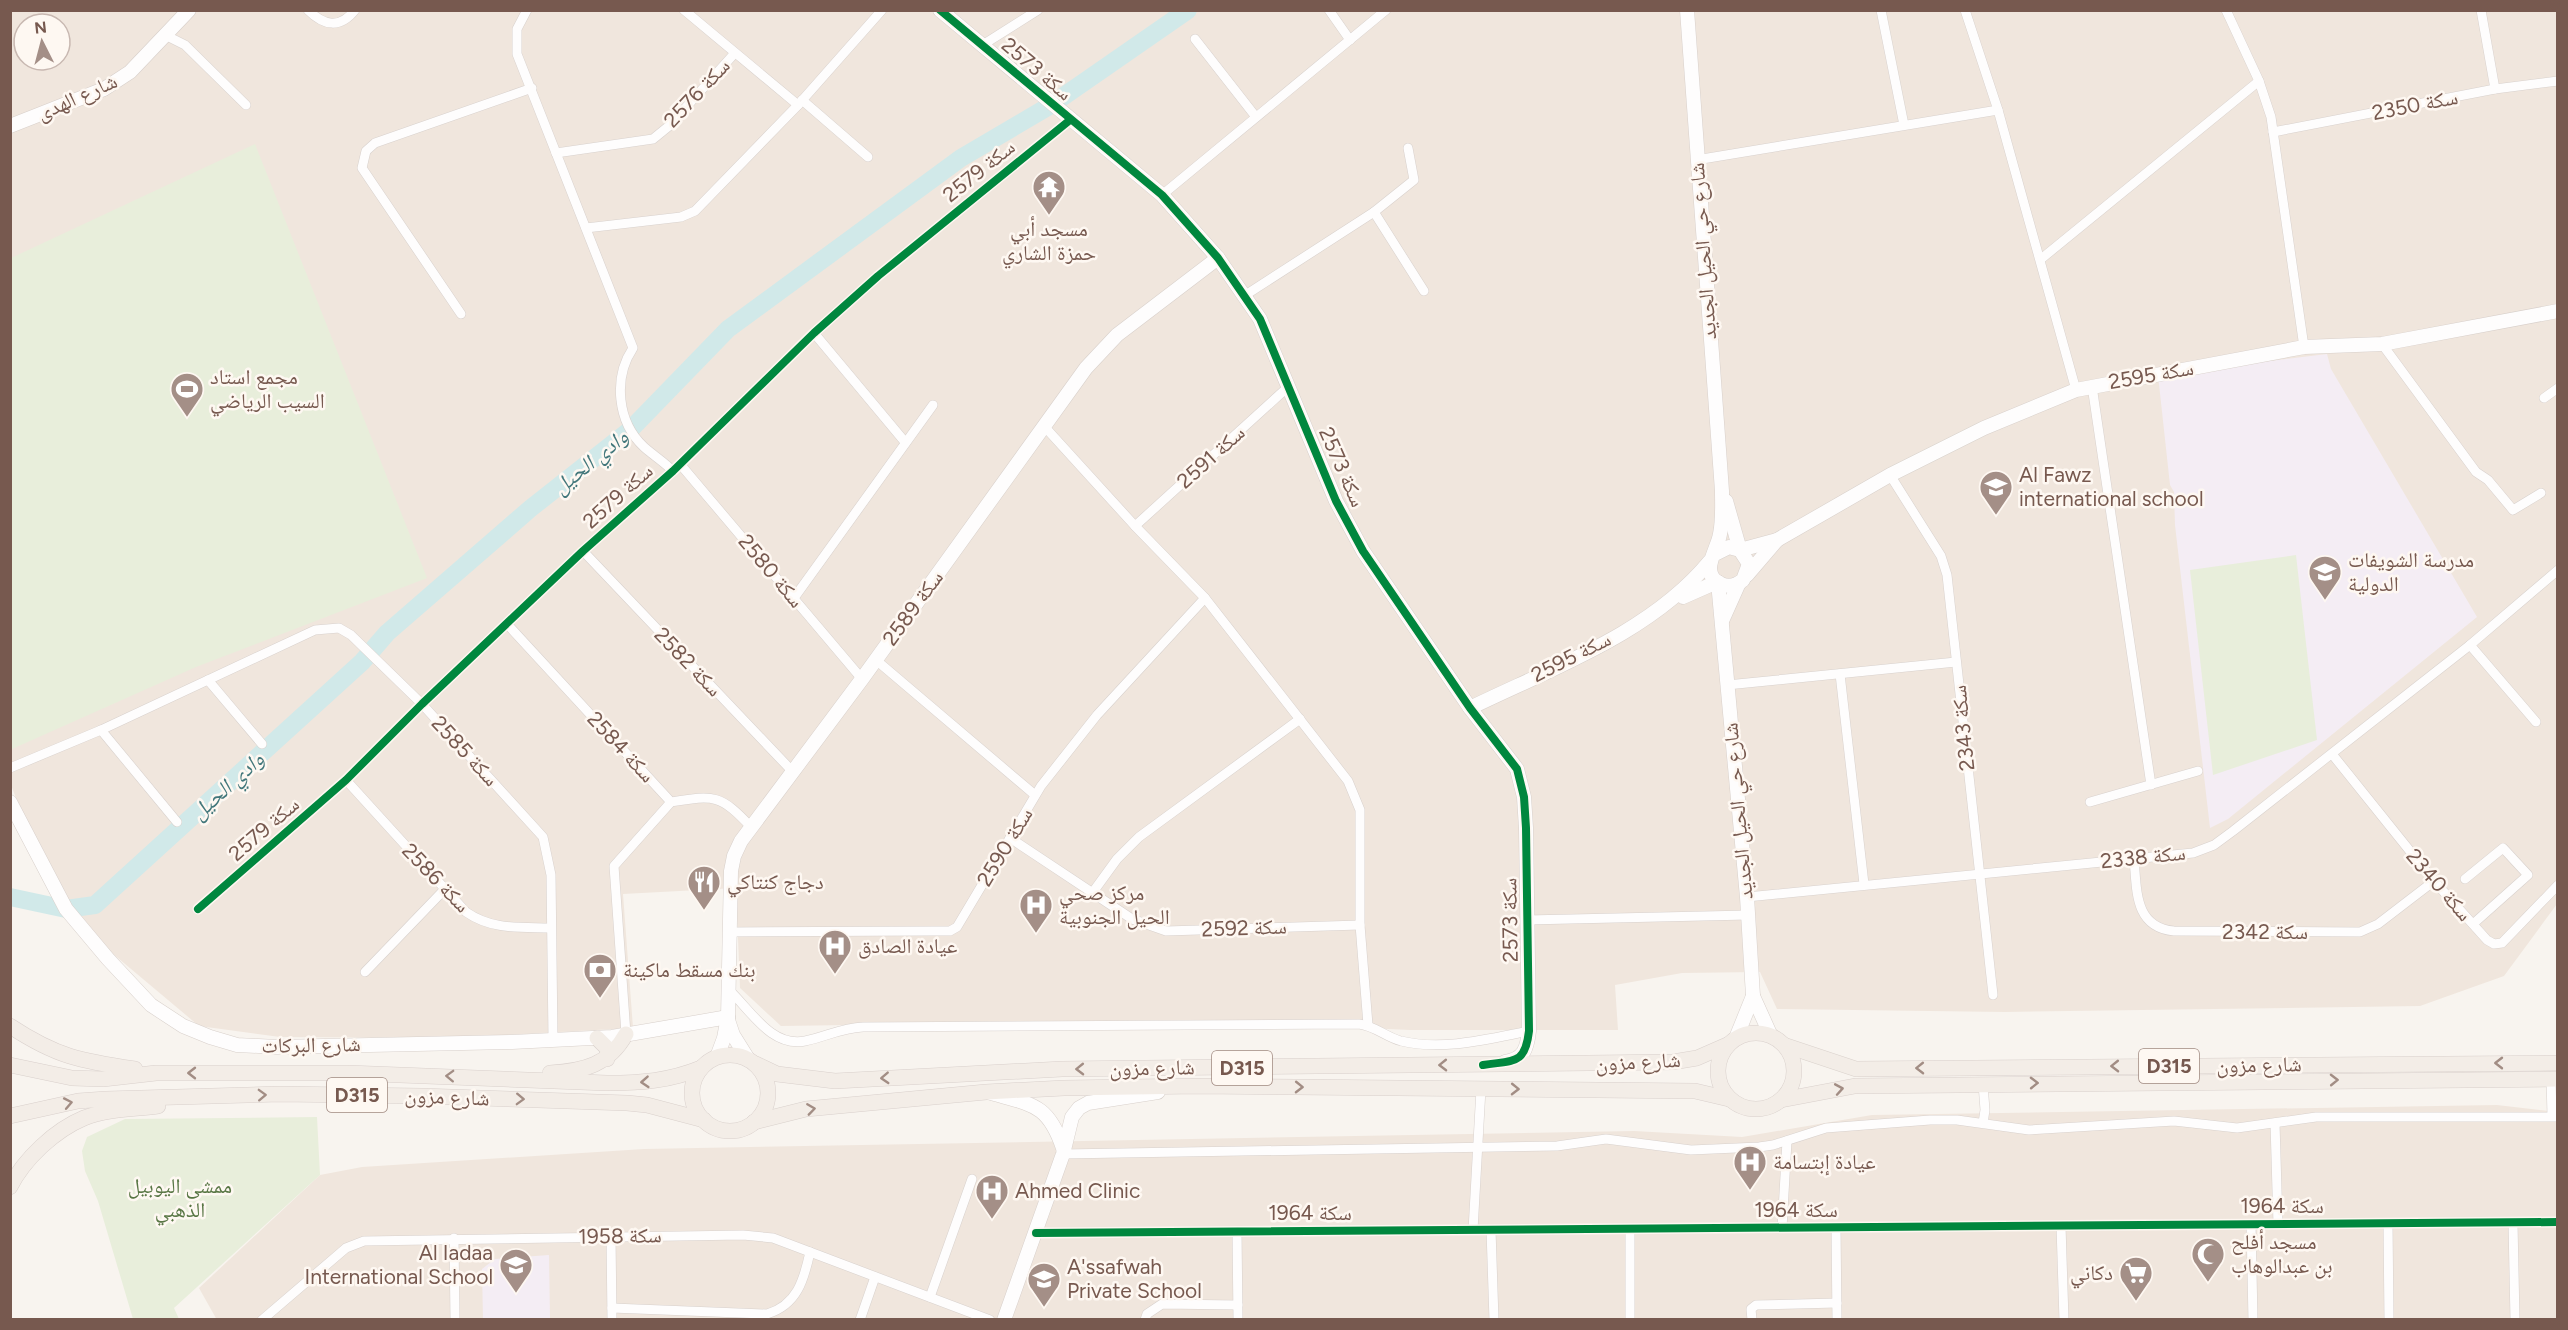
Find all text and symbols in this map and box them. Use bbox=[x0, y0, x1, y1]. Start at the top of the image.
north arrow bbox=[12, 12, 72, 72]
text: N bbox=[33, 17, 48, 38]
street label: سكة 2573 bbox=[997, 32, 1078, 105]
street label: سكة 2576 bbox=[658, 53, 735, 132]
street label: شارع الهدى bbox=[33, 68, 121, 126]
street label: سكة 2350 bbox=[2370, 84, 2460, 125]
street label: سكة 2579 bbox=[938, 134, 1020, 207]
street label: شارع حي الحيل الجديد bbox=[1684, 161, 1725, 340]
temple icon: مسجد أبي حمزة الشاري bbox=[1031, 169, 1067, 216]
place label: مسجد أبي حمزة الشاري bbox=[1002, 216, 1096, 269]
street label: سكة 2595 bbox=[2106, 355, 2195, 394]
place label: مجمع استاد السيب الرياضي bbox=[210, 364, 325, 417]
sports icon: مجمع استاد السيب الرياضي bbox=[169, 371, 205, 418]
street label: سكة 2591 bbox=[1172, 420, 1250, 494]
water label: وادي الحيل bbox=[547, 423, 636, 503]
street label: سكة 2573 bbox=[1314, 423, 1371, 511]
street label: سكة 2579 bbox=[578, 458, 658, 533]
place label: Al Fawz international school bbox=[2019, 462, 2204, 511]
school or university icon: Al Fawz international school bbox=[1978, 469, 2014, 516]
street label: سكة 2580 bbox=[733, 529, 809, 613]
place label: مدرسة الشويفات الدولية bbox=[2348, 547, 2474, 596]
school or university icon: مدرسة الشويفات الدولية bbox=[2307, 554, 2343, 601]
street label: سكة 2589 bbox=[877, 565, 948, 650]
street label: سكة 2582 bbox=[649, 622, 727, 701]
street label: سكة 2595 bbox=[1527, 626, 1615, 687]
street label: سكة 2343 bbox=[1946, 684, 1979, 772]
street label: سكة 2584 bbox=[582, 706, 660, 787]
street label: سكة 2585 bbox=[427, 710, 504, 791]
street label: شارع حي الحيل الجديد bbox=[1717, 721, 1762, 900]
water label: وادي الحيل bbox=[185, 746, 272, 828]
street label: سكة 2579 bbox=[223, 791, 304, 866]
street label: سكة 2590 bbox=[971, 803, 1038, 891]
street label: سكة 2586 bbox=[397, 838, 475, 918]
street label: سكة 2338 bbox=[2099, 840, 2187, 873]
street label: سكة 2340 bbox=[2401, 843, 2478, 926]
restaurant icon: دجاج كنتاكي bbox=[686, 864, 722, 911]
place label: دجاج كنتاكي bbox=[727, 869, 824, 898]
street label: سكة 2573 bbox=[1496, 877, 1523, 963]
place label: مركز صحي الحيل الجنوبية bbox=[1059, 880, 1170, 930]
hospital icon: مركز صحي الحيل الجنوبية bbox=[1018, 887, 1054, 934]
street label: سكة 2592 bbox=[1201, 914, 1287, 941]
street label: سكة 2342 bbox=[2222, 919, 2308, 944]
hospital icon: عيادة الصادق bbox=[817, 928, 853, 975]
place label: عيادة الصادق bbox=[858, 933, 958, 959]
bank icon: بنك مسقط ماكينة bbox=[582, 952, 618, 999]
place label: بنك مسقط ماكينة bbox=[623, 957, 755, 982]
street label: شارع البركات bbox=[261, 1031, 361, 1059]
street label: شارع مزون bbox=[1595, 1047, 1681, 1077]
road number: D315 bbox=[2139, 1049, 2199, 1083]
road number: D315 bbox=[1212, 1051, 1272, 1085]
street label: شارع مزون bbox=[2216, 1051, 2302, 1079]
street label: شارع مزون bbox=[1109, 1054, 1195, 1082]
one-way arrow bbox=[2495, 1057, 2504, 1069]
one-way arrow bbox=[1438, 1059, 1447, 1072]
one-way arrow bbox=[2111, 1060, 2120, 1072]
one-way arrow bbox=[1916, 1062, 1925, 1074]
one-way arrow bbox=[1075, 1063, 1084, 1075]
one-way arrow bbox=[187, 1067, 196, 1079]
one-way arrow bbox=[445, 1069, 454, 1082]
one-way arrow bbox=[881, 1072, 890, 1085]
one-way arrow bbox=[2329, 1074, 2338, 1086]
one-way arrow bbox=[640, 1076, 649, 1089]
one-way arrow bbox=[2029, 1077, 2038, 1089]
road number: D315 bbox=[327, 1078, 387, 1112]
one-way arrow bbox=[1295, 1081, 1304, 1093]
street label: شارع مزون bbox=[404, 1083, 490, 1111]
one-way arrow bbox=[1511, 1083, 1520, 1095]
one-way arrow bbox=[1834, 1083, 1844, 1096]
one-way arrow bbox=[258, 1088, 267, 1101]
one-way arrow bbox=[516, 1093, 525, 1106]
one-way arrow bbox=[62, 1097, 72, 1110]
one-way arrow bbox=[807, 1103, 816, 1115]
hospital icon: عيادة إبتسامة bbox=[1732, 1144, 1768, 1191]
place label: عيادة إبتسامة bbox=[1773, 1149, 1876, 1176]
park label: ممشى اليوبيل الذهبي bbox=[128, 1173, 232, 1226]
hospital icon: Ahmed Clinic bbox=[974, 1173, 1010, 1220]
place label: Ahmed Clinic bbox=[1015, 1178, 1140, 1203]
street label: سكة 1964 bbox=[2240, 1193, 2324, 1218]
street label: سكة 1964 bbox=[1754, 1197, 1838, 1222]
street label: سكة 1964 bbox=[1268, 1200, 1352, 1225]
street label: سكة 1958 bbox=[578, 1222, 662, 1249]
place label: مسجد أفلح بن عبدالوهاب bbox=[2231, 1229, 2332, 1279]
mosque icon: مسجد أفلح بن عبدالوهاب bbox=[2190, 1236, 2226, 1283]
place label: Al Iadaa International School bbox=[305, 1240, 493, 1289]
school or university icon: Al Iadaa International School bbox=[498, 1247, 534, 1294]
place label: A'ssafwah Private School bbox=[1067, 1254, 1202, 1303]
supermarket icon: دكاني bbox=[2118, 1255, 2154, 1302]
place label: دكاني bbox=[2070, 1260, 2113, 1289]
school or university icon: A'ssafwah Private School bbox=[1026, 1261, 1062, 1308]

